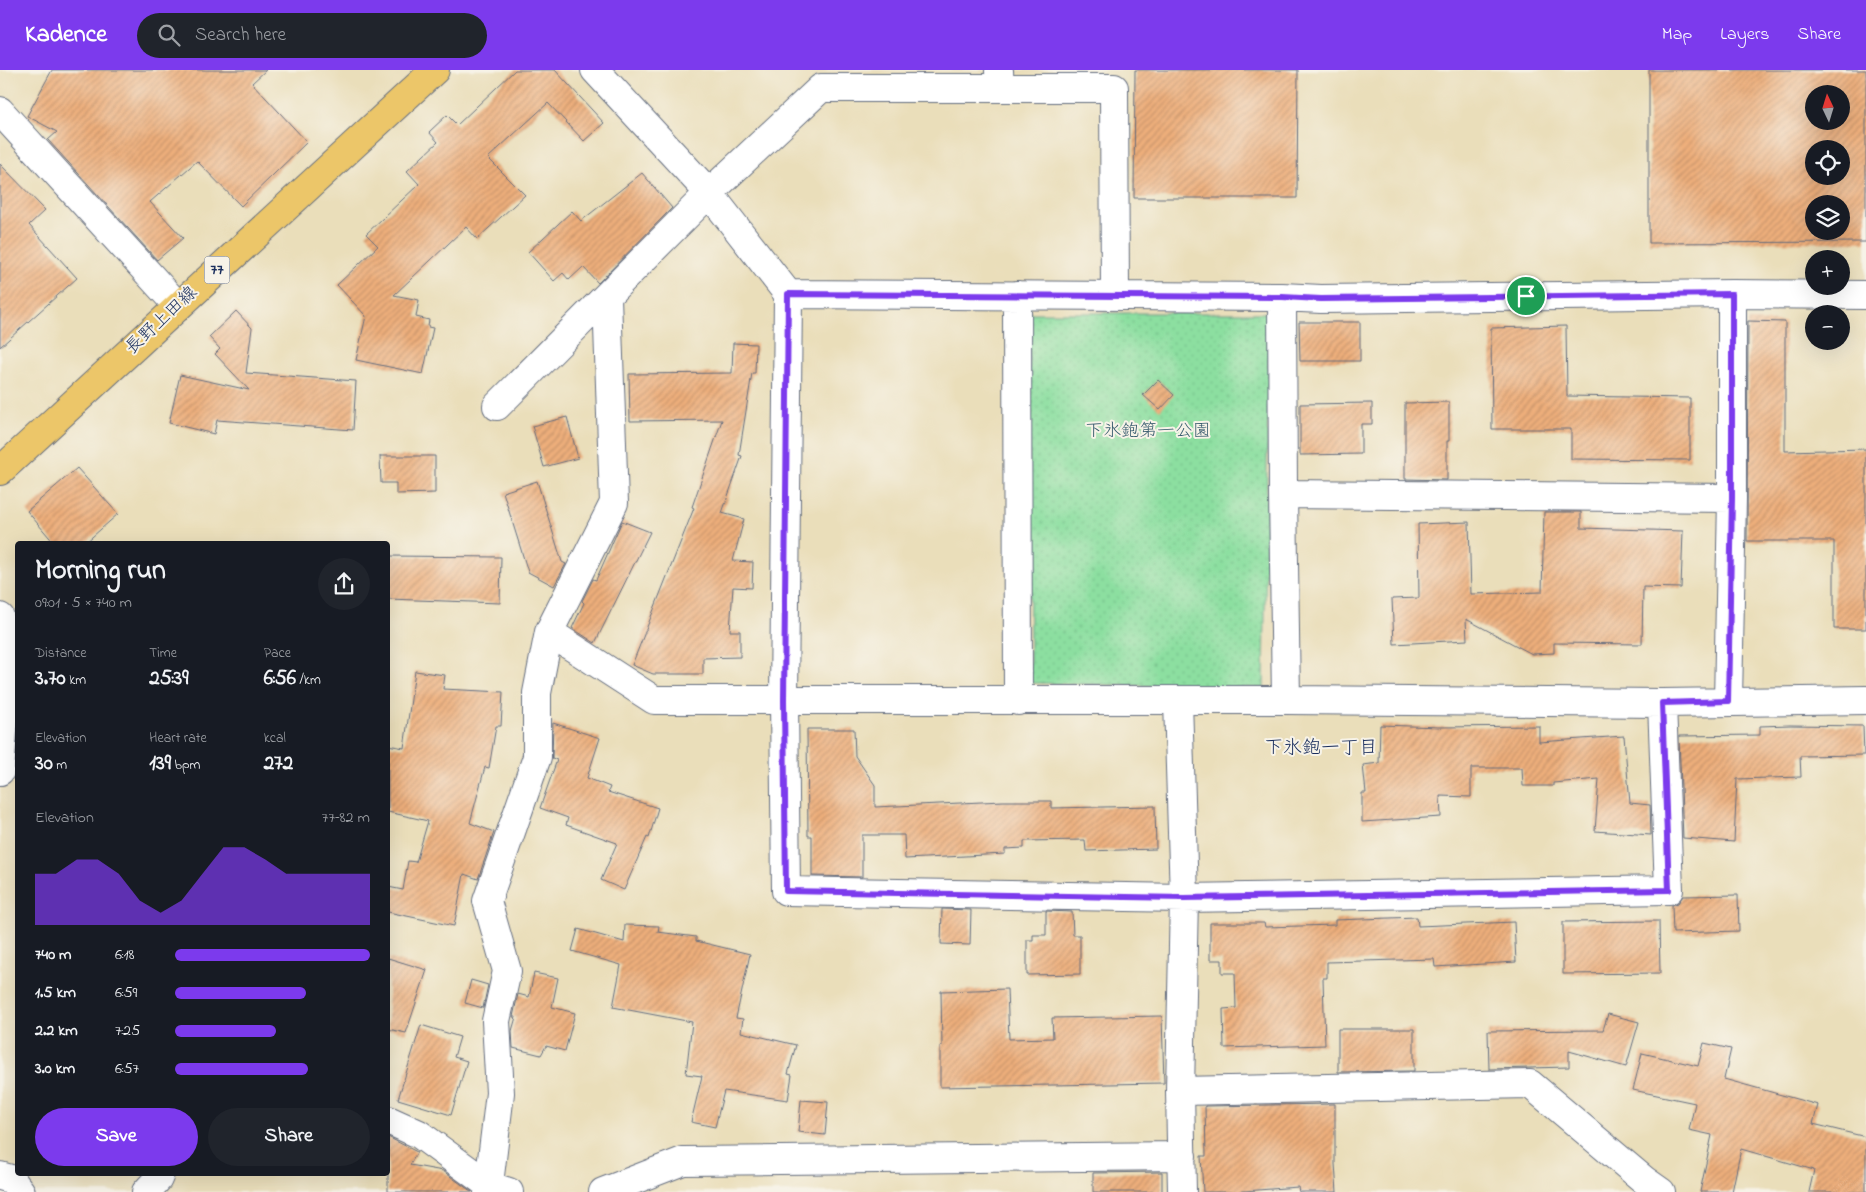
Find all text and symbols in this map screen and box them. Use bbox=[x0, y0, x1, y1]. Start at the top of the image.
search box bbox=[137, 13, 487, 58]
text: Kadence bbox=[25, 18, 107, 53]
icon: search bbox=[155, 21, 183, 49]
text: Search here bbox=[195, 22, 286, 49]
text: Map bbox=[1662, 22, 1692, 48]
text: Layers bbox=[1720, 22, 1770, 48]
text: Share bbox=[1798, 22, 1841, 48]
north arrow bbox=[1805, 85, 1850, 130]
map controls bbox=[1805, 85, 1850, 350]
button: locate bbox=[1805, 140, 1850, 185]
button: layers bbox=[1805, 195, 1850, 240]
button: + bbox=[1805, 250, 1850, 295]
road number: 77 bbox=[204, 256, 230, 284]
pin bbox=[1505, 275, 1547, 317]
street label: 長野上田線 bbox=[120, 281, 204, 361]
icon: arrive bbox=[1512, 282, 1540, 310]
button: − bbox=[1805, 305, 1850, 350]
park label: 下氷鉋第一公園 bbox=[1085, 419, 1211, 445]
text: Morning run bbox=[35, 551, 166, 592]
button: share bbox=[318, 558, 370, 610]
text: 09:01 · 5 × 740 m bbox=[35, 591, 132, 615]
text: Distance bbox=[35, 643, 87, 664]
text: Time bbox=[149, 643, 177, 664]
text: Pace bbox=[264, 643, 291, 664]
text: 3.70 bbox=[35, 664, 66, 694]
text: 25:39 bbox=[149, 664, 189, 694]
text: 6:56 bbox=[264, 664, 296, 694]
text: km bbox=[66, 670, 86, 691]
text: /km bbox=[296, 670, 321, 691]
text: Elevation bbox=[35, 728, 86, 749]
text: Heart rate bbox=[149, 728, 207, 749]
text: kcal bbox=[264, 728, 286, 749]
district label: 下氷鉋一丁目 bbox=[1264, 735, 1378, 762]
text: 30 bbox=[35, 749, 53, 779]
text: 139 bbox=[149, 749, 171, 779]
text: 272 bbox=[264, 749, 293, 779]
text: m bbox=[53, 755, 67, 776]
text: bpm bbox=[171, 755, 200, 776]
text: Elevation bbox=[35, 806, 94, 830]
text: 77–82 m bbox=[322, 806, 370, 830]
text: 740 m bbox=[35, 943, 72, 967]
text: 6:18 bbox=[115, 943, 135, 967]
text: 1.5 km bbox=[35, 981, 76, 1005]
text: 6:59 bbox=[115, 981, 137, 1005]
text: 2.2 km bbox=[35, 1019, 78, 1043]
text: 7:25 bbox=[115, 1019, 140, 1043]
text: 3.0 km bbox=[35, 1057, 75, 1081]
text: 6:57 bbox=[115, 1057, 139, 1081]
button: Save bbox=[35, 1108, 198, 1166]
button: Share bbox=[208, 1108, 370, 1166]

